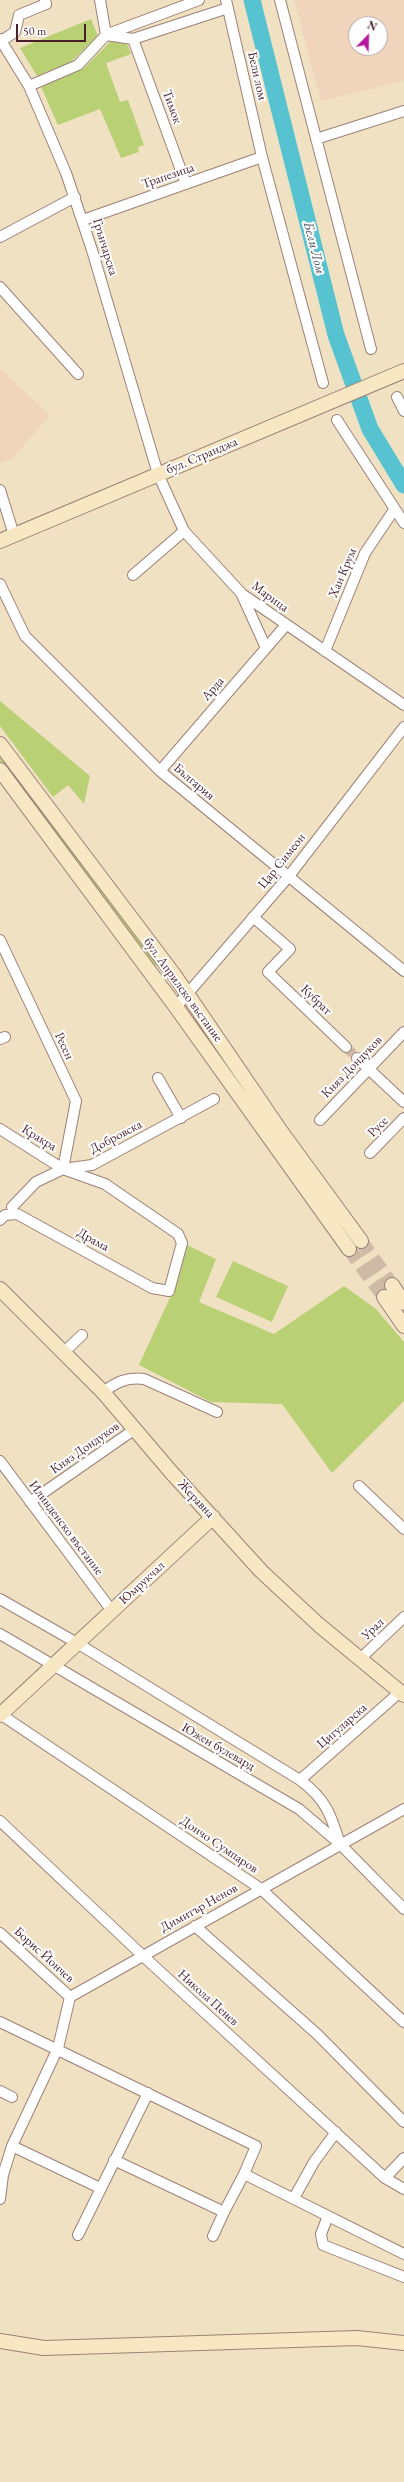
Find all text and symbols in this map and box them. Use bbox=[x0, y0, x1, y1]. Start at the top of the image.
scale bar bbox=[18, 16, 88, 42]
north arrow bbox=[348, 16, 388, 56]
text: N bbox=[365, 18, 379, 34]
text: 50 m bbox=[23, 23, 46, 39]
street label: Бели лом bbox=[244, 50, 270, 102]
street label: Тимок bbox=[159, 88, 185, 126]
street label: Трапезица bbox=[140, 160, 196, 192]
street label: Грънчарска bbox=[89, 217, 121, 277]
water label: Бели Лом bbox=[299, 220, 329, 276]
street label: бул. Странджа bbox=[164, 434, 240, 478]
street label: Хан Крум bbox=[326, 546, 360, 600]
street label: Марица bbox=[248, 578, 292, 616]
street label: Арда bbox=[198, 674, 228, 704]
street label: България bbox=[170, 760, 218, 804]
street label: Цар Симеон bbox=[255, 830, 309, 892]
street label: бул. Априлско въстание bbox=[140, 935, 226, 1045]
street label: Кубрат bbox=[297, 982, 335, 1018]
street label: Ресен bbox=[51, 1030, 77, 1062]
street label: Княз Дондуков bbox=[318, 1033, 386, 1101]
street label: Русе bbox=[365, 1113, 391, 1141]
street label: Добровска bbox=[87, 1117, 145, 1157]
street label: Кракра bbox=[19, 1121, 59, 1155]
street label: Драма bbox=[74, 1225, 112, 1255]
street label: Княз Дондуков bbox=[48, 1418, 122, 1478]
street label: Жеравна bbox=[174, 1477, 218, 1521]
street label: Илинденско въстание bbox=[25, 1478, 107, 1578]
street label: Юмрукчал bbox=[116, 1558, 168, 1608]
street label: Урал bbox=[359, 1615, 387, 1643]
street label: Цигуларска bbox=[314, 1700, 370, 1752]
street label: Южен булевард bbox=[179, 1720, 257, 1774]
street label: Дончо Сумпаров bbox=[177, 1813, 261, 1877]
street label: Димитър Ненов bbox=[158, 1880, 240, 1936]
street label: Борис Йончев bbox=[11, 1924, 77, 1986]
street label: Никола Пенев bbox=[174, 1967, 242, 2029]

